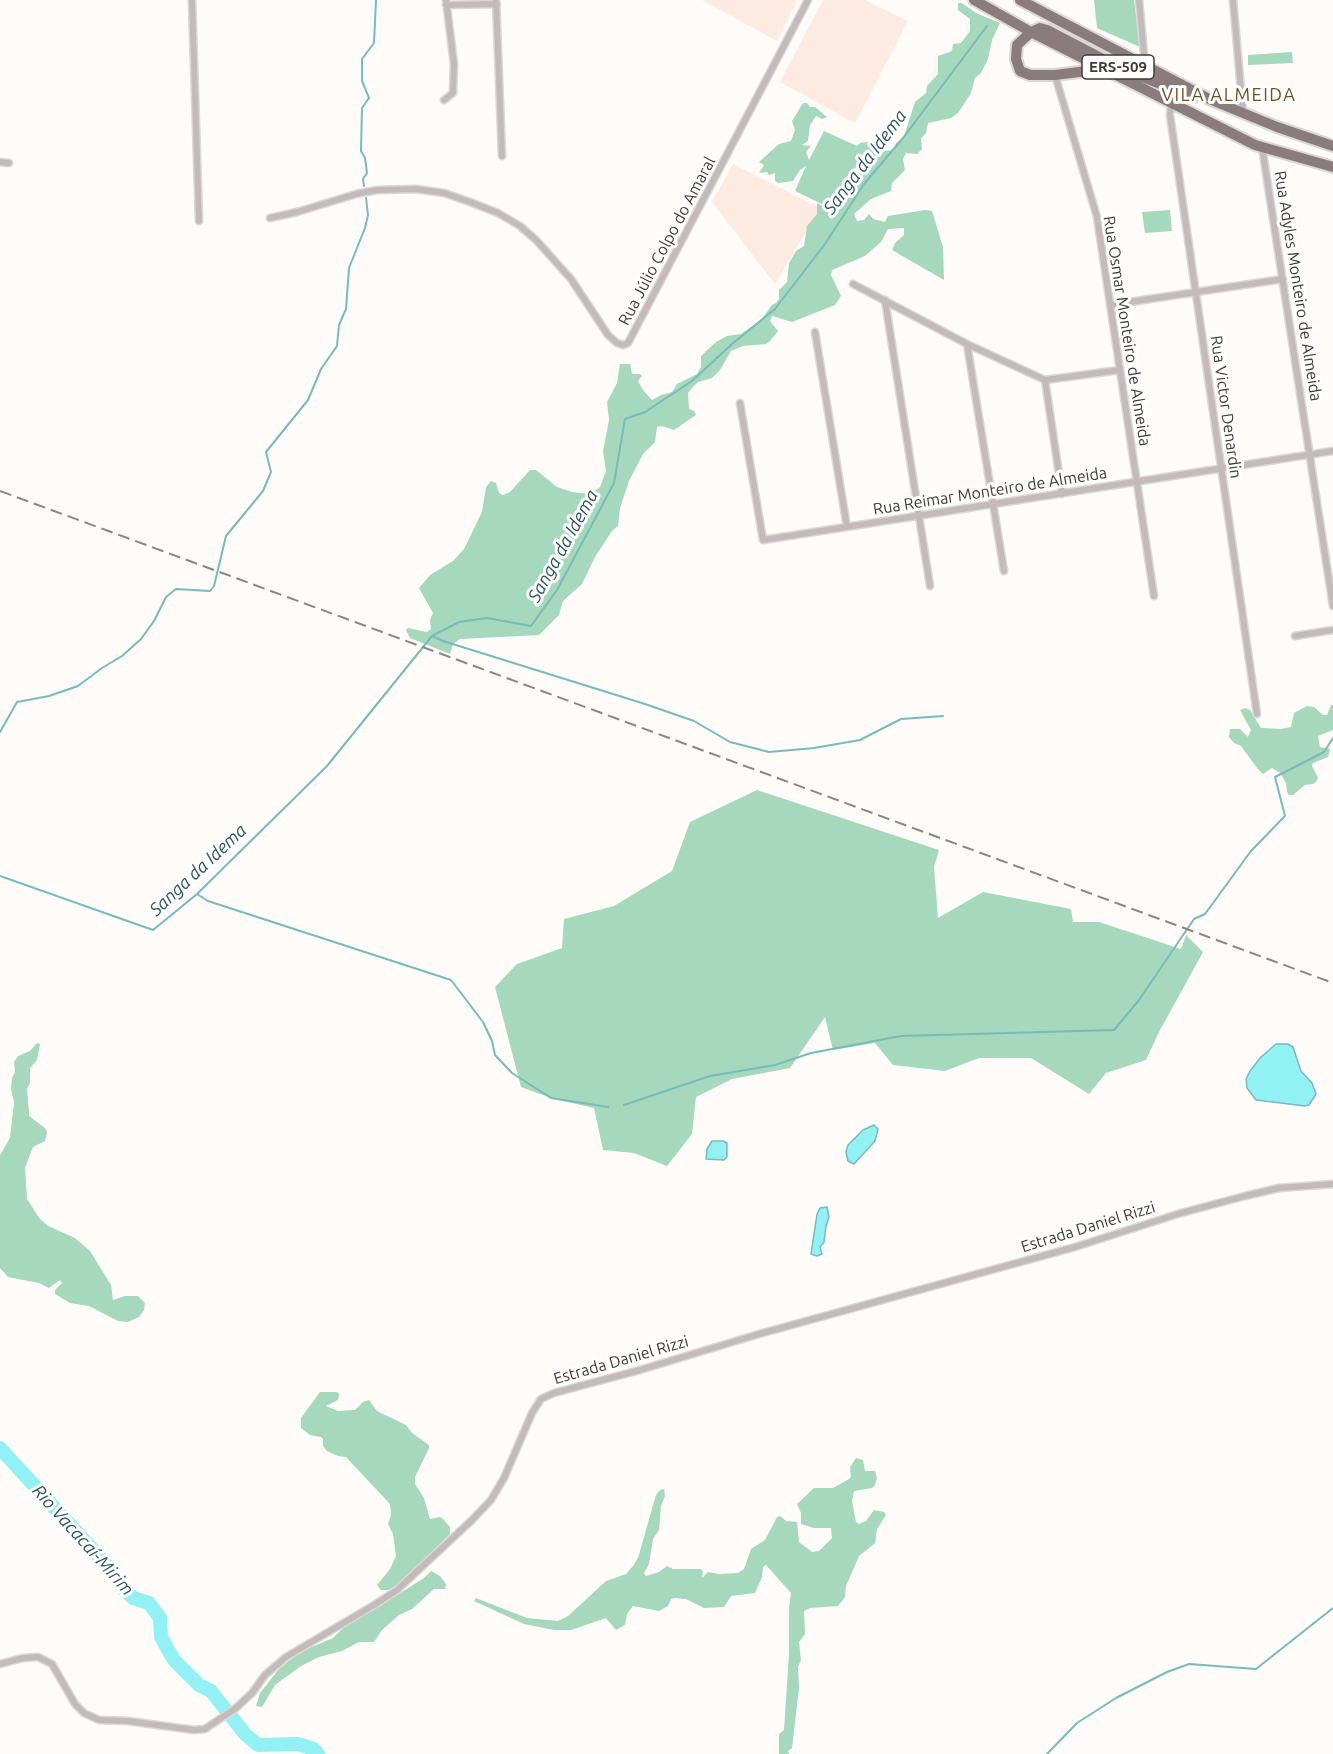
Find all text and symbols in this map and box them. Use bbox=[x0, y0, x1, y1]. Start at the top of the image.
road number: ERS-509 bbox=[1082, 55, 1154, 79]
district label: VILA ALMEIDA bbox=[1162, 84, 1296, 106]
water label: Sanga da Idema bbox=[819, 106, 911, 218]
street label: Rua Júlio Colpo do Amaral bbox=[614, 153, 720, 329]
street label: Rua Adyles Monteiro de Almeida bbox=[1270, 169, 1326, 403]
street label: Rua Osmar Monteiro de Almeida bbox=[1099, 214, 1155, 448]
street label: Rua Victor Denardin bbox=[1206, 334, 1246, 480]
street label: Rua Reimar Monteiro de Almeida bbox=[872, 463, 1108, 519]
water label: Sanga da Idema bbox=[523, 486, 603, 606]
water label: Sanga da Idema bbox=[145, 820, 251, 920]
street label: Estrada Daniel Rizzi bbox=[1019, 1197, 1157, 1257]
street label: Estrada Daniel Rizzi bbox=[551, 1332, 691, 1388]
water label: Rio Vacacaí-Mirim bbox=[28, 1480, 138, 1600]

